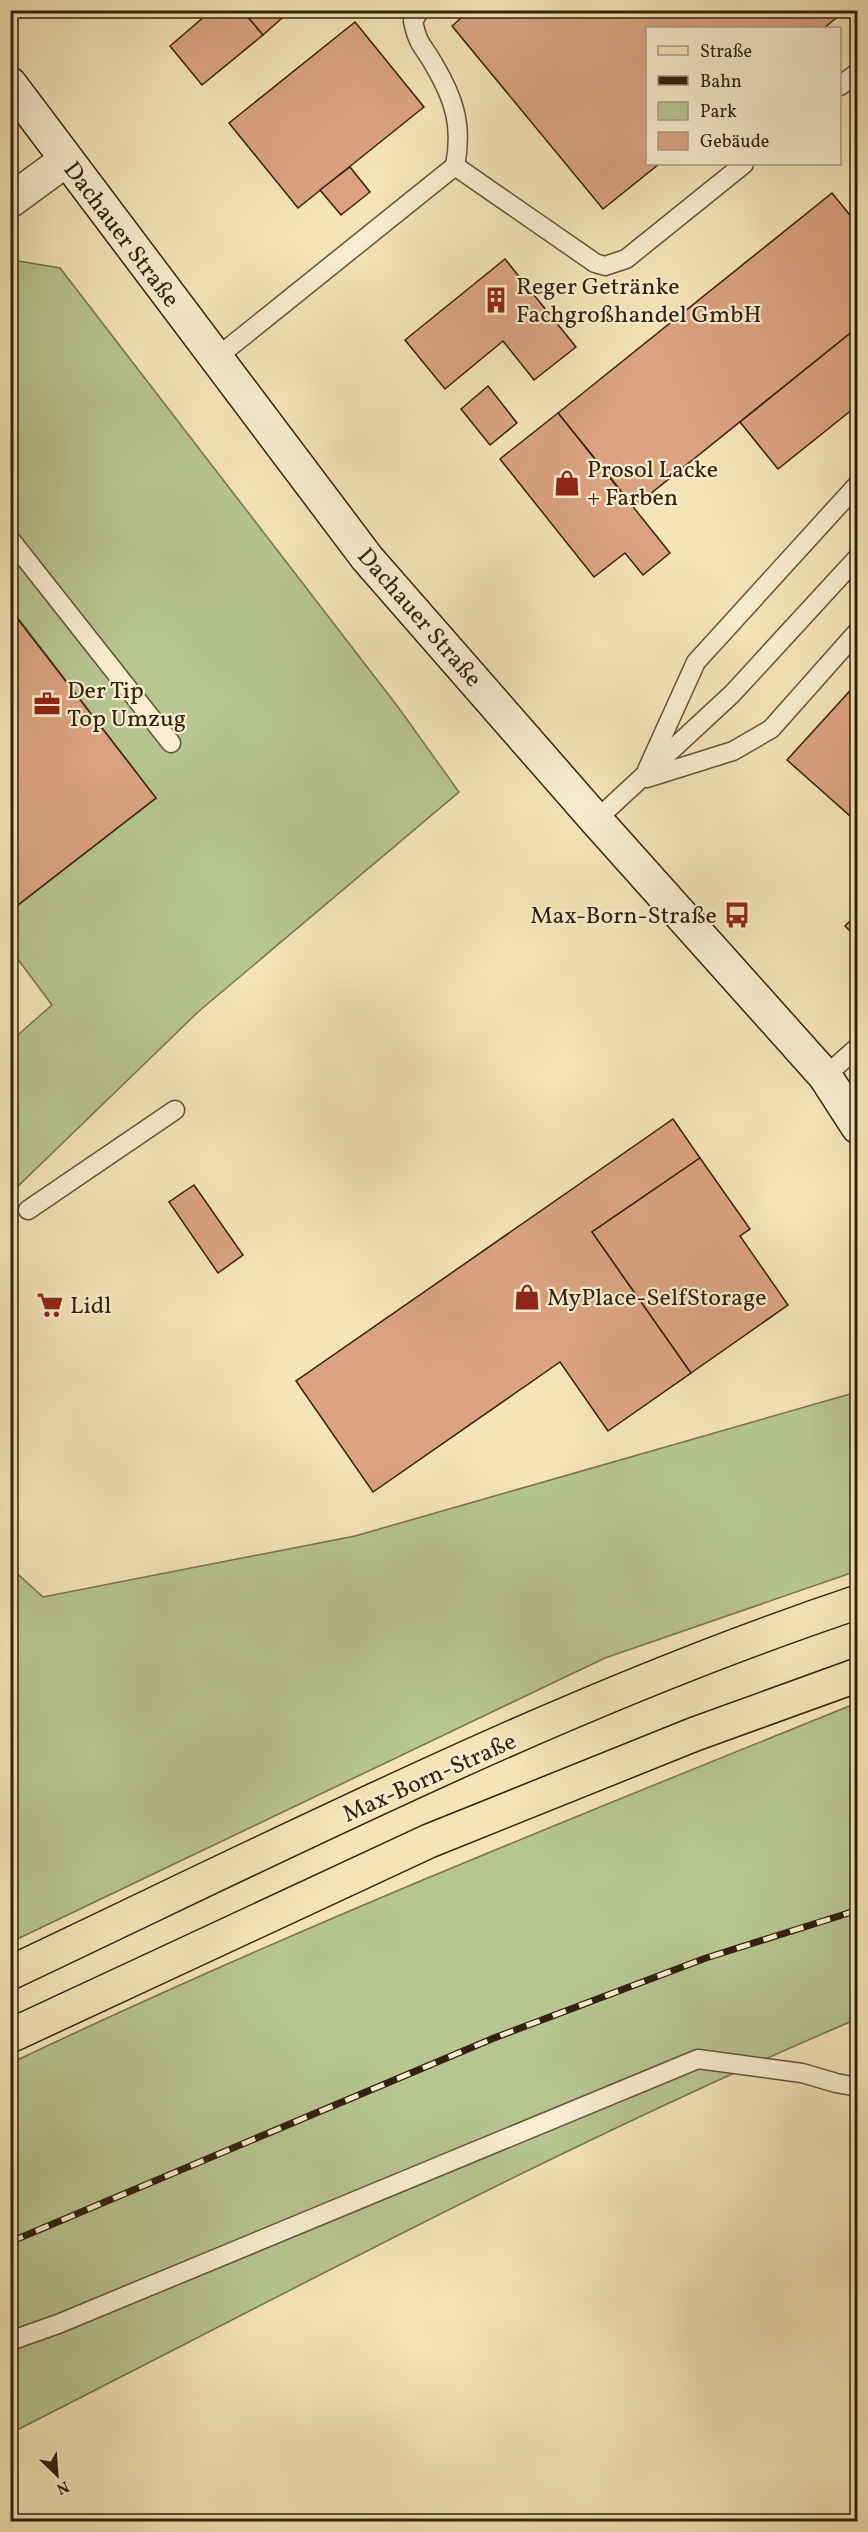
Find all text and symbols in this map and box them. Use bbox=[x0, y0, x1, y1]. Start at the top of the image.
legend bbox=[646, 27, 841, 165]
text: Straße bbox=[700, 40, 752, 65]
text: Bahn bbox=[700, 70, 742, 95]
text: Park bbox=[700, 100, 737, 125]
text: Gebäude bbox=[700, 130, 769, 155]
street label: Dachauer Straße bbox=[54, 155, 187, 315]
place label: Reger Getränke Fachgroßhandel GmbH bbox=[516, 271, 762, 333]
building icon: Reger Getränke Fachgroßhandel GmbH bbox=[481, 285, 511, 315]
place label: Prosol Lacke + Farben bbox=[587, 454, 718, 516]
shop icon: Prosol Lacke + Farben bbox=[552, 468, 582, 498]
street label: Dachauer Straße bbox=[348, 541, 489, 696]
place label: Der Tip Top Umzug bbox=[67, 675, 186, 737]
office icon: Der Tip Top Umzug bbox=[32, 689, 62, 719]
place label: Max-Born-Straße bbox=[530, 900, 717, 934]
bus stop icon: Max-Born-Straße bbox=[722, 900, 752, 930]
shop icon: MyPlace-SelfStorage bbox=[512, 1282, 542, 1312]
place label: MyPlace-SelfStorage bbox=[547, 1282, 767, 1316]
supermarket icon: Lidl bbox=[35, 1290, 65, 1320]
place label: Lidl bbox=[70, 1290, 111, 1324]
street label: Max-Born-Straße bbox=[338, 1725, 522, 1832]
north arrow bbox=[27, 2445, 87, 2505]
text: N bbox=[52, 2474, 72, 2499]

